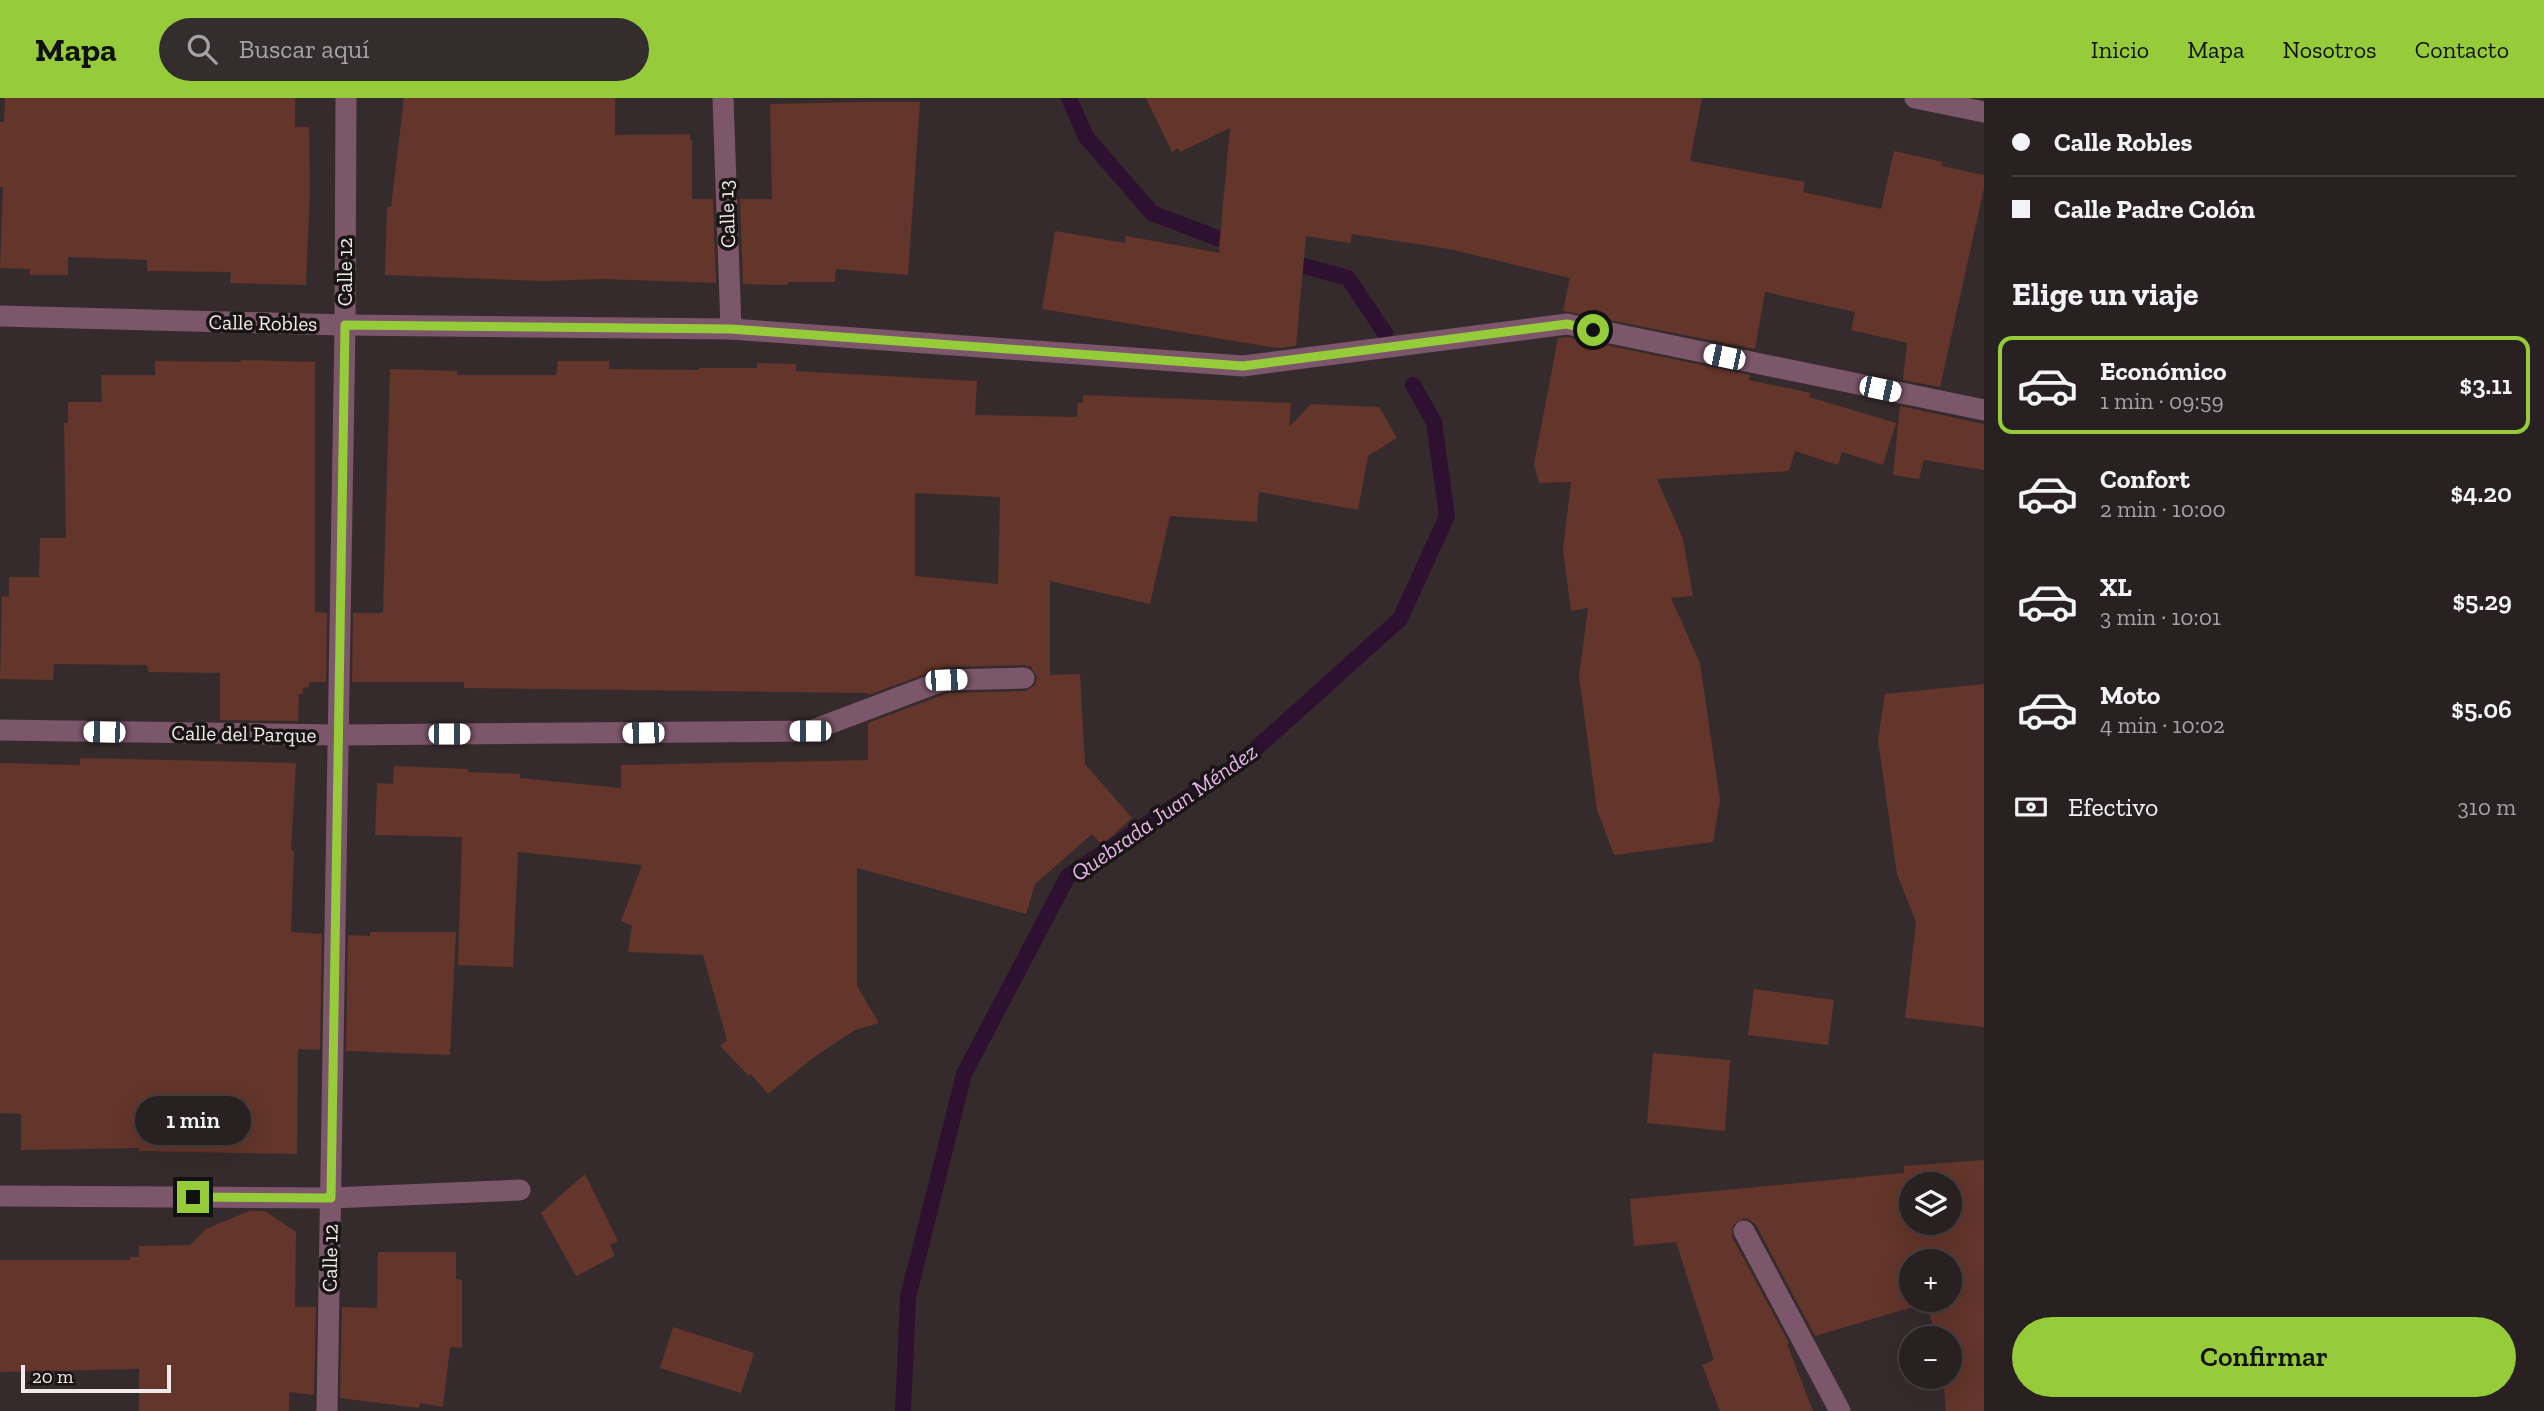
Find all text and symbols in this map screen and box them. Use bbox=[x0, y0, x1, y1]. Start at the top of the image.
search box bbox=[159, 18, 649, 81]
text: Mapa bbox=[35, 30, 117, 69]
icon: search bbox=[183, 30, 221, 68]
text: Buscar aquí bbox=[239, 33, 370, 65]
text: Inicio bbox=[2091, 35, 2149, 64]
text: Mapa bbox=[2187, 35, 2244, 64]
text: Nosotros bbox=[2282, 35, 2377, 64]
text: Contacto bbox=[2415, 35, 2509, 64]
text: Calle Robles bbox=[2054, 126, 2192, 158]
street label: Calle 13 bbox=[713, 180, 740, 248]
text: Calle Padre Colón bbox=[2054, 193, 2255, 225]
street label: Calle 12 bbox=[332, 238, 357, 306]
text: Elige un viaje bbox=[2012, 275, 2199, 313]
street label: Calle Robles bbox=[208, 309, 318, 336]
route start bbox=[1577, 314, 1609, 346]
car bbox=[1702, 342, 1747, 372]
icon: car bbox=[2016, 354, 2079, 417]
text: Económico bbox=[2100, 355, 2227, 387]
text: $3.11 bbox=[2460, 369, 2512, 401]
car bbox=[1858, 374, 1903, 404]
text: 1 min · 09:59 bbox=[2100, 387, 2224, 415]
icon: car bbox=[2016, 462, 2079, 525]
text: Confort bbox=[2100, 463, 2190, 495]
text: $4.20 bbox=[2450, 477, 2512, 509]
text: 2 min · 10:00 bbox=[2100, 495, 2226, 523]
icon: car bbox=[2016, 570, 2079, 633]
text: XL bbox=[2100, 571, 2132, 603]
text: $5.29 bbox=[2453, 585, 2512, 617]
text: 3 min · 10:01 bbox=[2100, 603, 2221, 631]
car bbox=[925, 669, 968, 691]
icon: car bbox=[2016, 678, 2079, 741]
text: Moto bbox=[2100, 679, 2160, 711]
text: $5.06 bbox=[2451, 693, 2512, 725]
text: 4 min · 10:02 bbox=[2100, 711, 2225, 739]
street label: Calle del Parque bbox=[171, 720, 317, 747]
car bbox=[83, 721, 126, 743]
car bbox=[790, 721, 832, 742]
car bbox=[622, 722, 665, 744]
car bbox=[429, 724, 471, 745]
water label: Quebrada Juan Méndez bbox=[1065, 737, 1263, 887]
icon: cash bbox=[2012, 788, 2050, 826]
text: Efectivo bbox=[2068, 791, 2158, 823]
text: 310 m bbox=[2458, 793, 2516, 821]
callout: 1 min bbox=[135, 1096, 251, 1144]
text: 1 min bbox=[166, 1106, 220, 1134]
map controls bbox=[1899, 1172, 1962, 1389]
button: layers bbox=[1899, 1172, 1962, 1235]
route end bbox=[177, 1181, 209, 1213]
street label: Calle 12 bbox=[316, 1224, 343, 1292]
button: + bbox=[1899, 1249, 1962, 1312]
button: Confirmar bbox=[2012, 1317, 2516, 1397]
button: − bbox=[1899, 1326, 1962, 1389]
scale bar bbox=[21, 1362, 172, 1394]
text: 20 m bbox=[32, 1365, 73, 1388]

